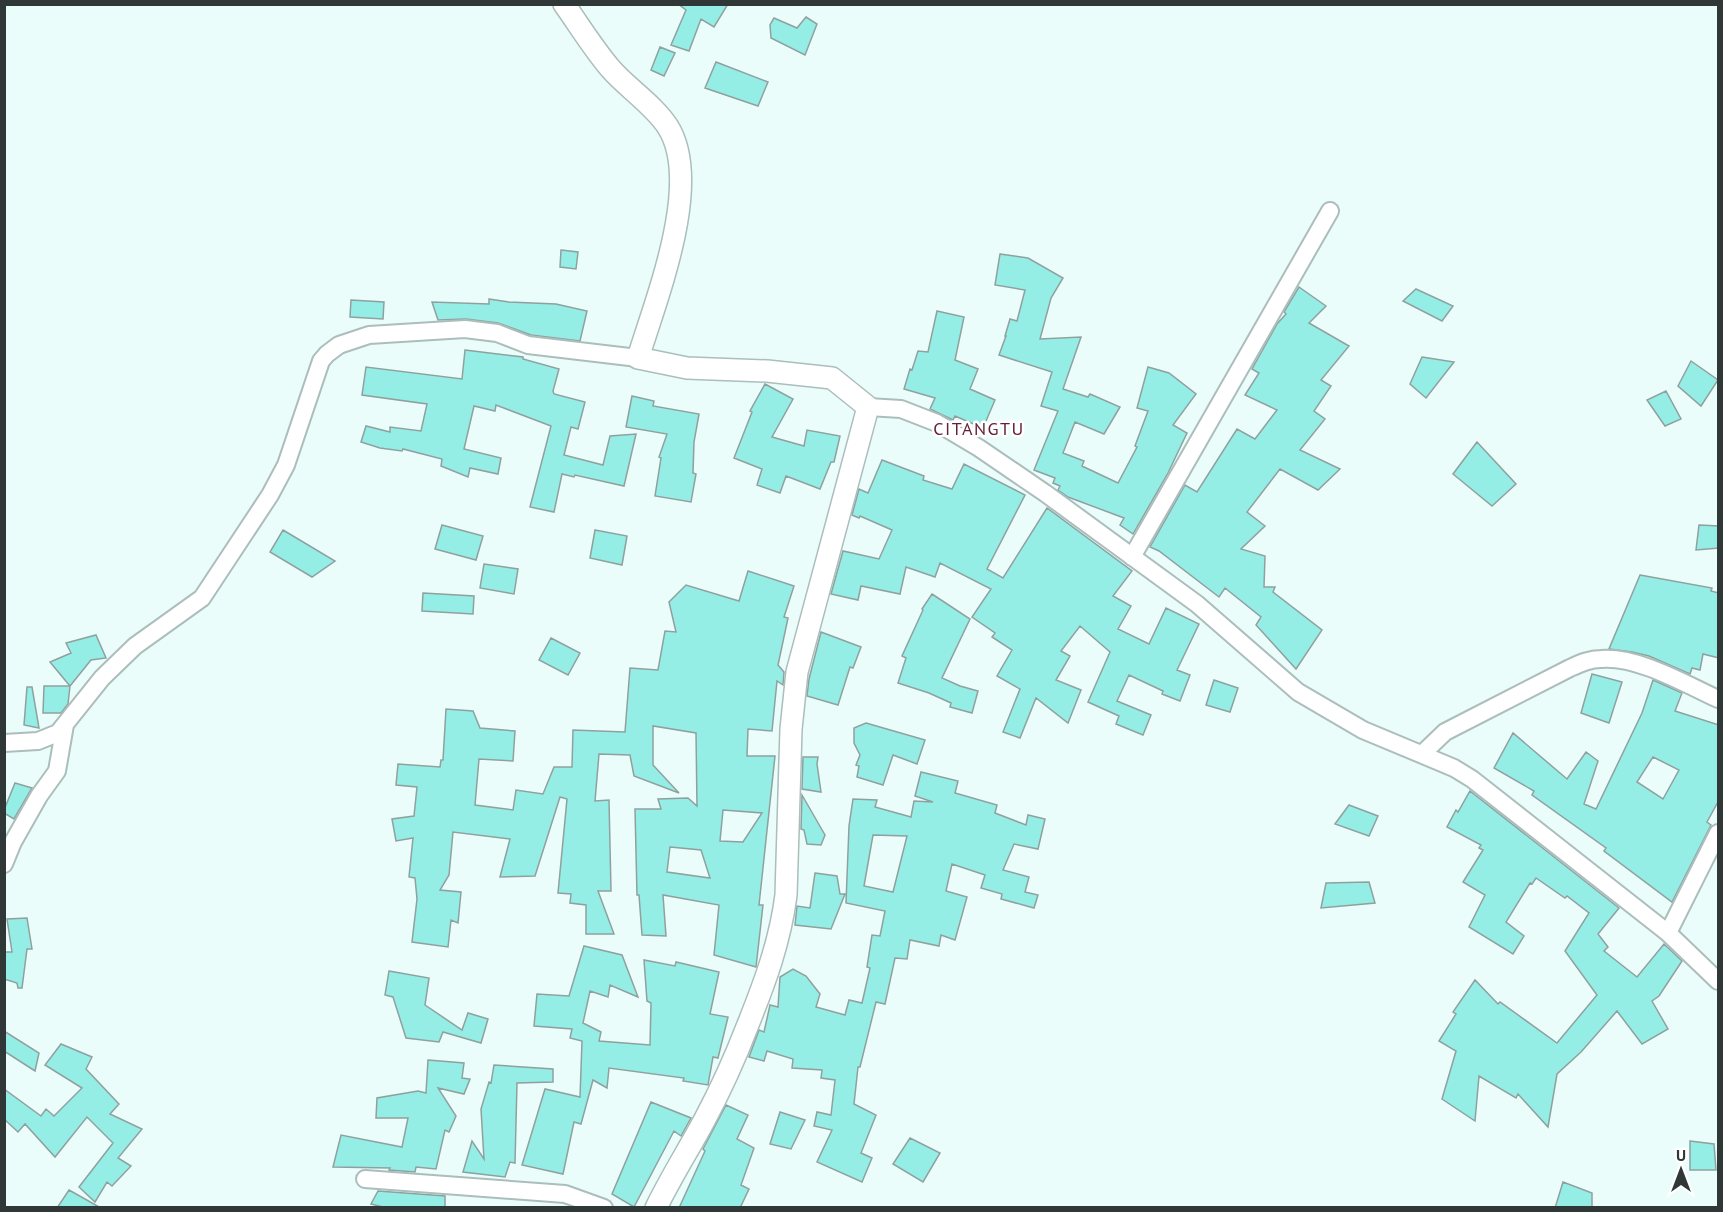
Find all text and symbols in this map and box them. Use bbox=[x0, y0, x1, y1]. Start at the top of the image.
district label: CITANGTU bbox=[933, 417, 1025, 440]
north arrow bbox=[1651, 1140, 1711, 1200]
text: U bbox=[1676, 1145, 1686, 1165]

